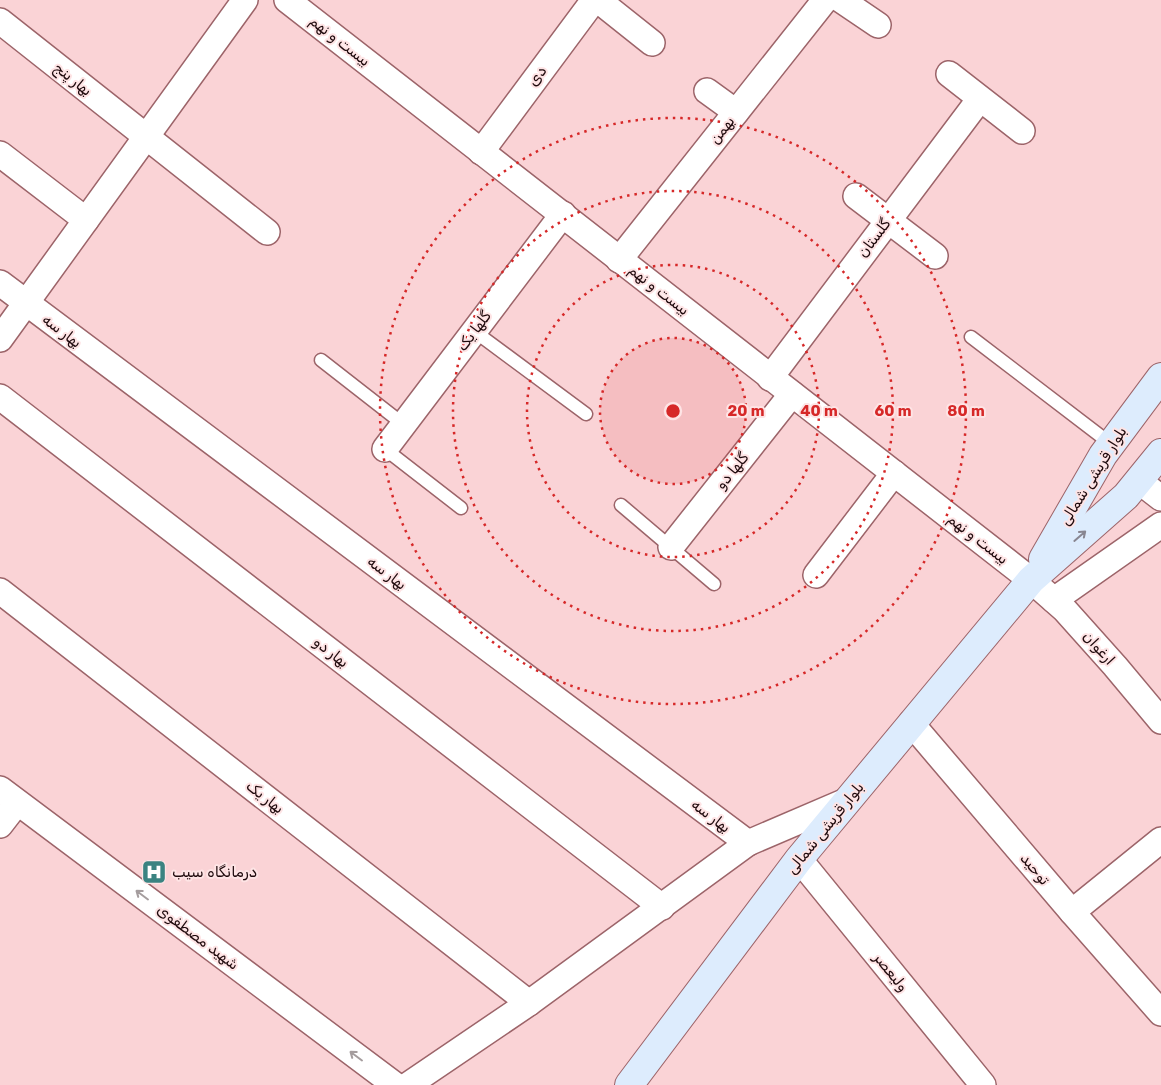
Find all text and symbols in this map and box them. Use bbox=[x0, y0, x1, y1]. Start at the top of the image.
street label: بیست و نهم bbox=[305, 12, 374, 71]
street label: بهار پنج bbox=[49, 58, 96, 101]
street label: دی bbox=[524, 62, 550, 90]
street label: بهمن bbox=[706, 112, 738, 148]
street label: گلستان bbox=[854, 215, 894, 261]
street label: بیست و نهم bbox=[624, 261, 693, 320]
street label: گلها یک bbox=[453, 307, 495, 355]
street label: بهار سه bbox=[39, 310, 85, 352]
centre of rings bbox=[664, 402, 682, 420]
text: 20 m bbox=[728, 402, 764, 420]
text: 40 m bbox=[800, 402, 838, 420]
text: 60 m bbox=[875, 402, 911, 420]
text: 80 m bbox=[947, 402, 985, 420]
street label: بلوار قریشی شمالی bbox=[1055, 423, 1131, 529]
street label: گلها دو bbox=[712, 449, 753, 494]
street label: بیست و نهم bbox=[943, 510, 1012, 569]
one-way arrow bbox=[1074, 530, 1087, 542]
street label: بهار سه bbox=[364, 552, 410, 594]
street label: ارغوان bbox=[1079, 627, 1119, 669]
street label: بهار دو bbox=[309, 633, 352, 672]
street label: بهار یک bbox=[243, 777, 287, 817]
street label: بلوار قریشی شمالی bbox=[782, 778, 868, 878]
street label: بهار سه bbox=[688, 795, 734, 837]
street label: توحید bbox=[1017, 849, 1053, 889]
hospital icon: درمانگاه سیب bbox=[141, 859, 167, 885]
place label: درمانگاه سیب bbox=[172, 863, 257, 881]
one-way arrow bbox=[135, 890, 149, 900]
street label: شهید مصطفوی bbox=[154, 900, 242, 974]
street label: ولیعصر bbox=[869, 948, 912, 996]
one-way arrow bbox=[350, 1050, 363, 1061]

